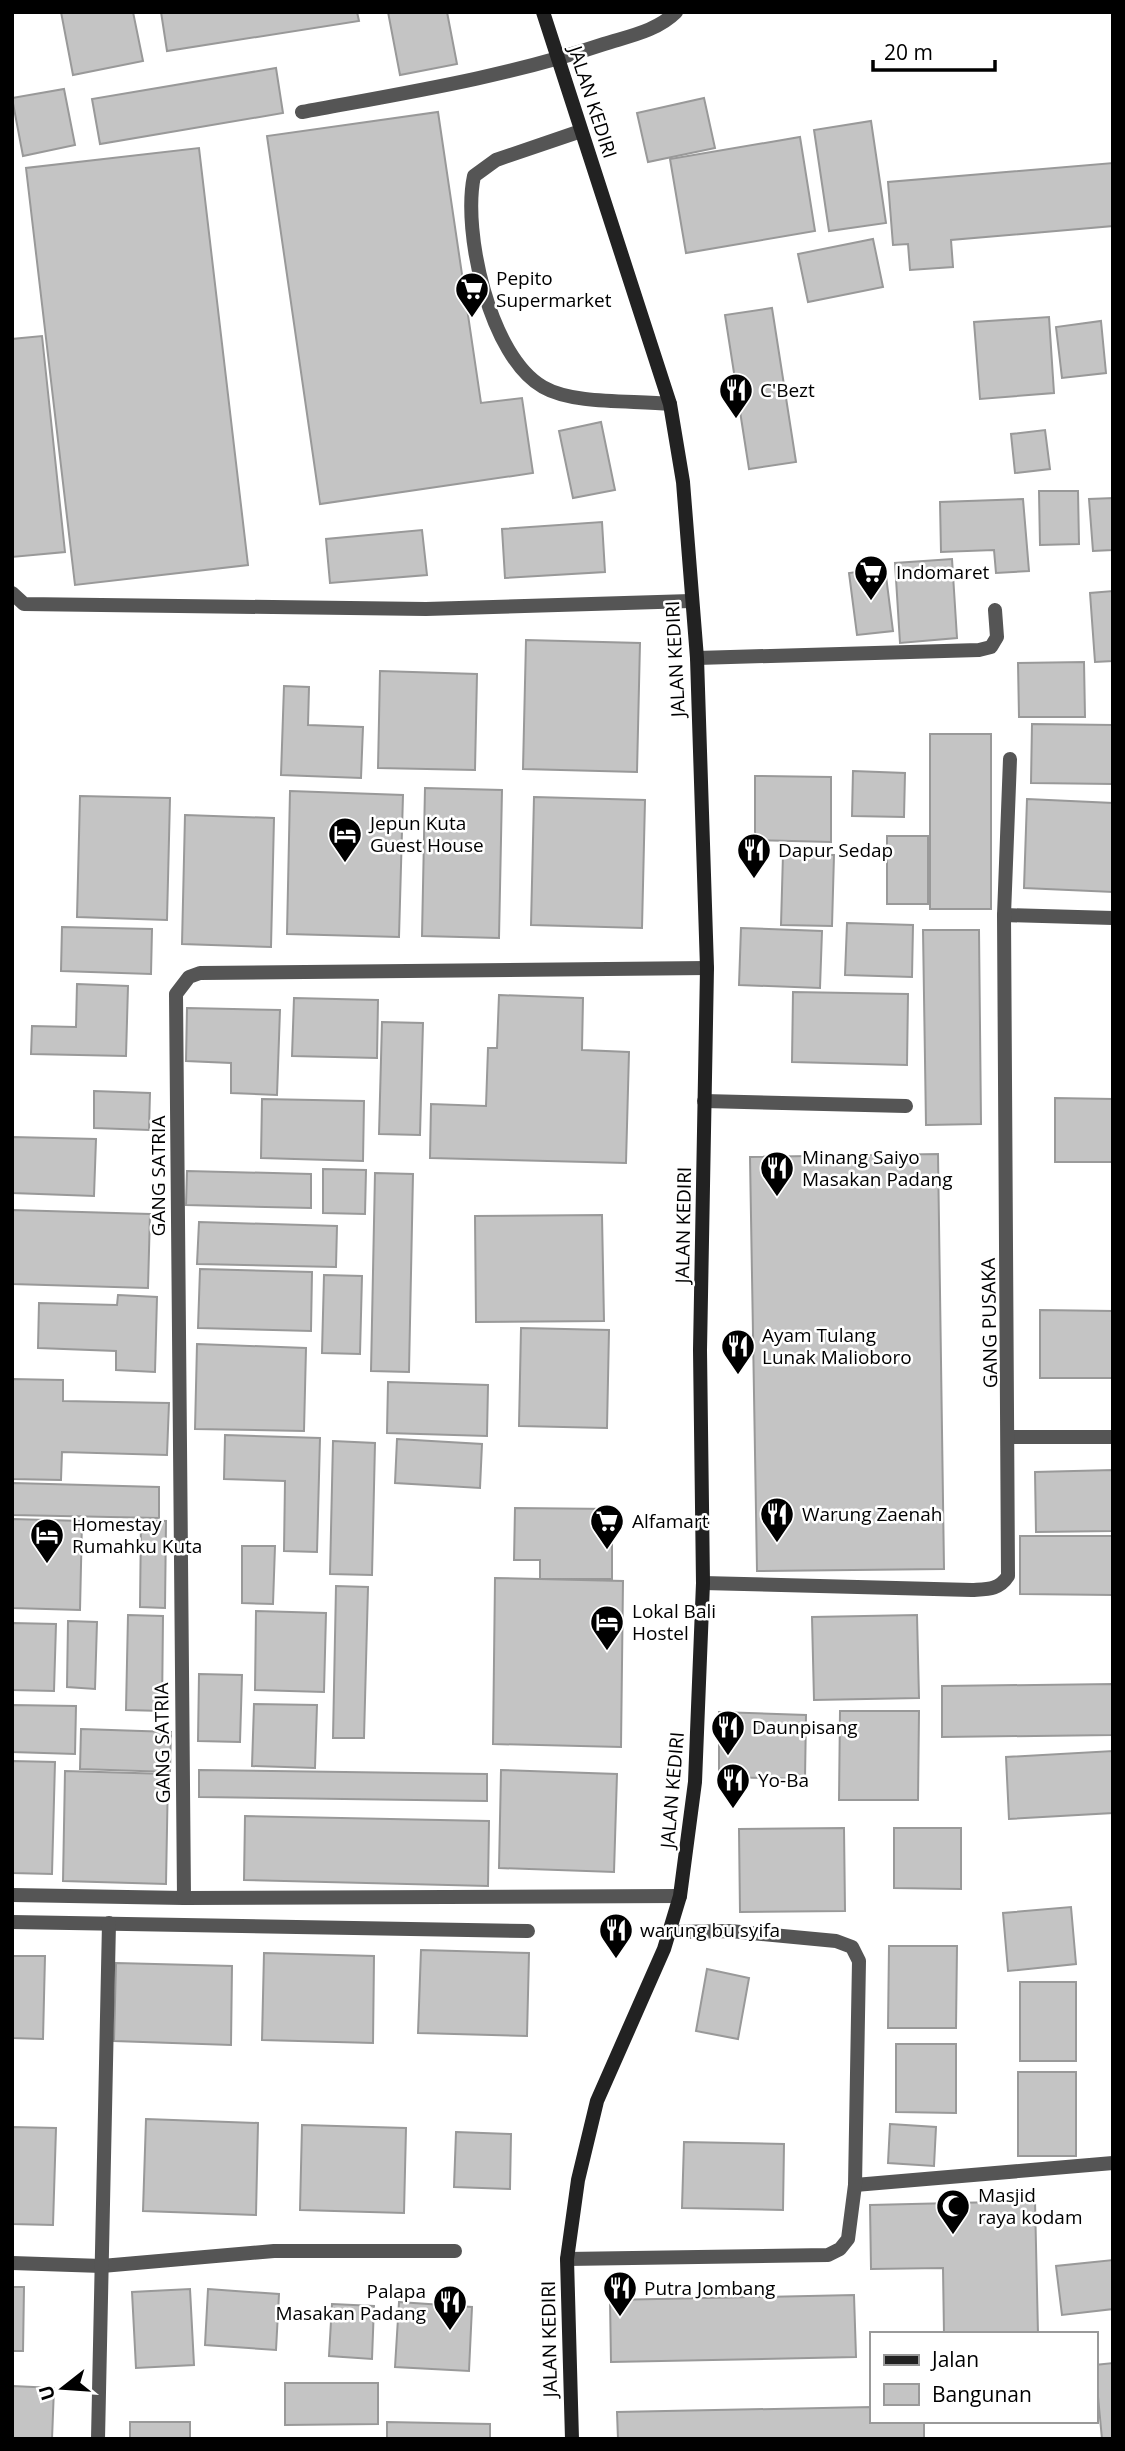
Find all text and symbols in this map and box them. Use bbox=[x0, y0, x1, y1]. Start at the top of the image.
scale bar bbox=[873, 28, 996, 72]
text: 20 m bbox=[884, 38, 933, 66]
street label: JALAN KEDIRI bbox=[562, 41, 623, 161]
place label: Pepito Supermarket bbox=[496, 265, 612, 313]
supermarket icon: Pepito Supermarket bbox=[453, 270, 491, 319]
restaurant icon: C'Bezt bbox=[717, 371, 755, 420]
place label: C'Bezt bbox=[760, 377, 815, 403]
supermarket icon: Indomaret bbox=[852, 553, 890, 602]
place label: Indomaret bbox=[896, 559, 990, 585]
street label: JALAN KEDIRI bbox=[659, 600, 691, 720]
place label: Jepun Kuta Guest House bbox=[368, 810, 484, 858]
hotel icon: Jepun Kuta Guest House bbox=[326, 815, 364, 864]
restaurant icon: Dapur Sedap bbox=[735, 831, 773, 880]
place label: Dapur Sedap bbox=[778, 837, 893, 863]
street label: GANG SATRIA bbox=[145, 1116, 171, 1236]
place label: Minang Saiyo Masakan Padang bbox=[802, 1144, 953, 1192]
restaurant icon: Minang Saiyo Masakan Padang bbox=[758, 1149, 796, 1198]
street label: JALAN KEDIRI bbox=[669, 1166, 697, 1286]
street label: GANG PUSAKA bbox=[975, 1258, 1003, 1388]
place label: Ayam Tulang Lunak Malioboro bbox=[762, 1322, 912, 1370]
restaurant icon: Ayam Tulang Lunak Malioboro bbox=[719, 1327, 757, 1376]
restaurant icon: Warung Zaenah bbox=[758, 1495, 796, 1544]
place label: Warung Zaenah bbox=[802, 1501, 942, 1527]
supermarket icon: Alfamart bbox=[588, 1502, 626, 1551]
place label: Alfamart bbox=[632, 1508, 709, 1534]
place label: Homestay Rumahku Kuta bbox=[72, 1511, 202, 1559]
hotel icon: Homestay Rumahku Kuta bbox=[28, 1516, 66, 1565]
place label: Lokal Bali Hostel bbox=[632, 1598, 716, 1646]
hotel icon: Lokal Bali Hostel bbox=[588, 1603, 626, 1652]
street label: GANG SATRIA bbox=[148, 1682, 176, 1804]
restaurant icon: Daunpisang bbox=[709, 1708, 747, 1757]
place label: Daunpisang bbox=[752, 1714, 858, 1740]
street label: JALAN KEDIRI bbox=[654, 1731, 690, 1851]
restaurant icon: Yo-Ba bbox=[714, 1761, 752, 1810]
place label: Yo-Ba bbox=[758, 1767, 809, 1793]
restaurant icon: warung bu syifa bbox=[597, 1911, 635, 1960]
place label: warung bu syifa bbox=[640, 1917, 780, 1943]
place label: Masjid raya kodam bbox=[978, 2182, 1083, 2230]
mosque icon: Masjid raya kodam bbox=[934, 2187, 972, 2236]
restaurant icon: Putra Jombang bbox=[601, 2269, 639, 2318]
place label: Putra Jombang bbox=[644, 2275, 775, 2301]
place label: Palapa Masakan Padang bbox=[275, 2278, 426, 2326]
street label: JALAN KEDIRI bbox=[535, 2280, 563, 2400]
restaurant icon: Palapa Masakan Padang bbox=[431, 2283, 469, 2332]
legend bbox=[870, 2332, 1097, 2423]
text: Jalan bbox=[930, 2345, 979, 2373]
north arrow bbox=[28, 2353, 98, 2423]
text: Bangunan bbox=[932, 2380, 1032, 2408]
text: U bbox=[32, 2382, 61, 2404]

